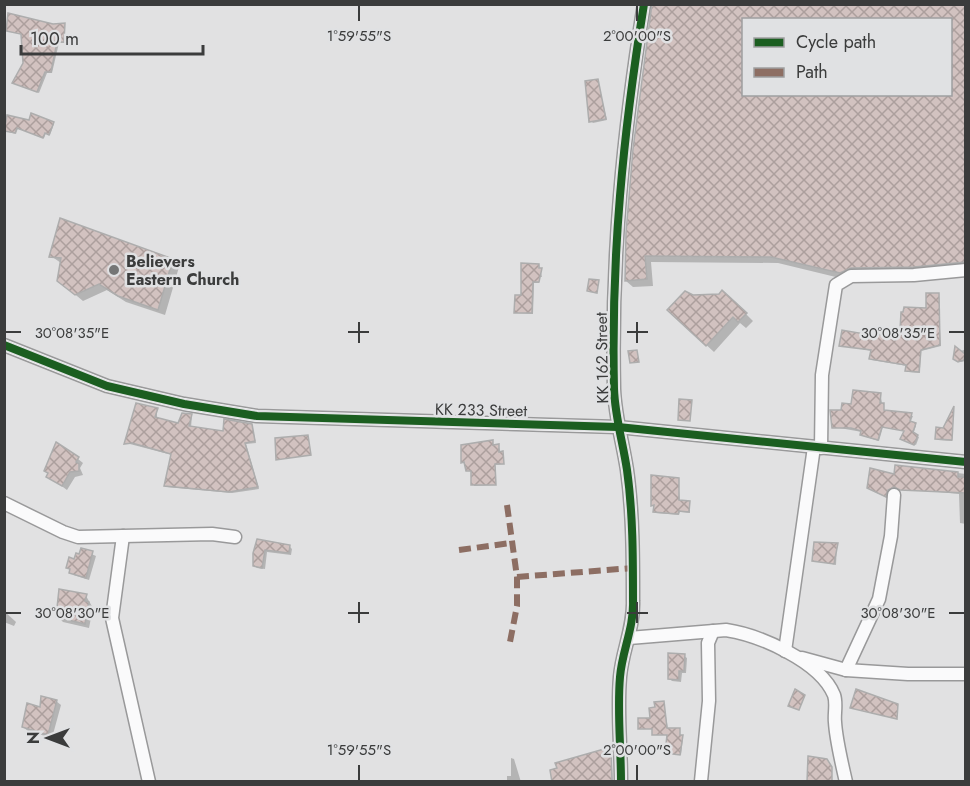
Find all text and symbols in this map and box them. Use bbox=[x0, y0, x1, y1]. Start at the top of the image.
scale bar bbox=[21, 18, 202, 56]
legend bbox=[742, 18, 952, 96]
text: 1°59'55"S bbox=[327, 25, 391, 47]
text: 2°00'00"S bbox=[603, 25, 671, 47]
text: 100 m bbox=[30, 26, 79, 52]
text: Cycle path bbox=[796, 29, 876, 55]
text: Path bbox=[796, 59, 828, 85]
place label: Believers Eastern Church bbox=[126, 250, 239, 291]
marker: Believers Eastern Church bbox=[107, 263, 121, 277]
street label: KK 162 Street bbox=[590, 312, 614, 404]
text: 30°08'35"E bbox=[35, 322, 109, 344]
text: 30°08'35"E bbox=[861, 322, 935, 344]
street label: KK 233 Street bbox=[435, 398, 528, 422]
text: 30°08'30"E bbox=[34, 602, 110, 624]
text: 30°08'30"E bbox=[860, 602, 936, 624]
north arrow bbox=[18, 708, 78, 768]
text: N bbox=[22, 732, 45, 744]
text: 1°59'55"S bbox=[327, 739, 391, 761]
text: 2°00'00"S bbox=[603, 739, 671, 761]

